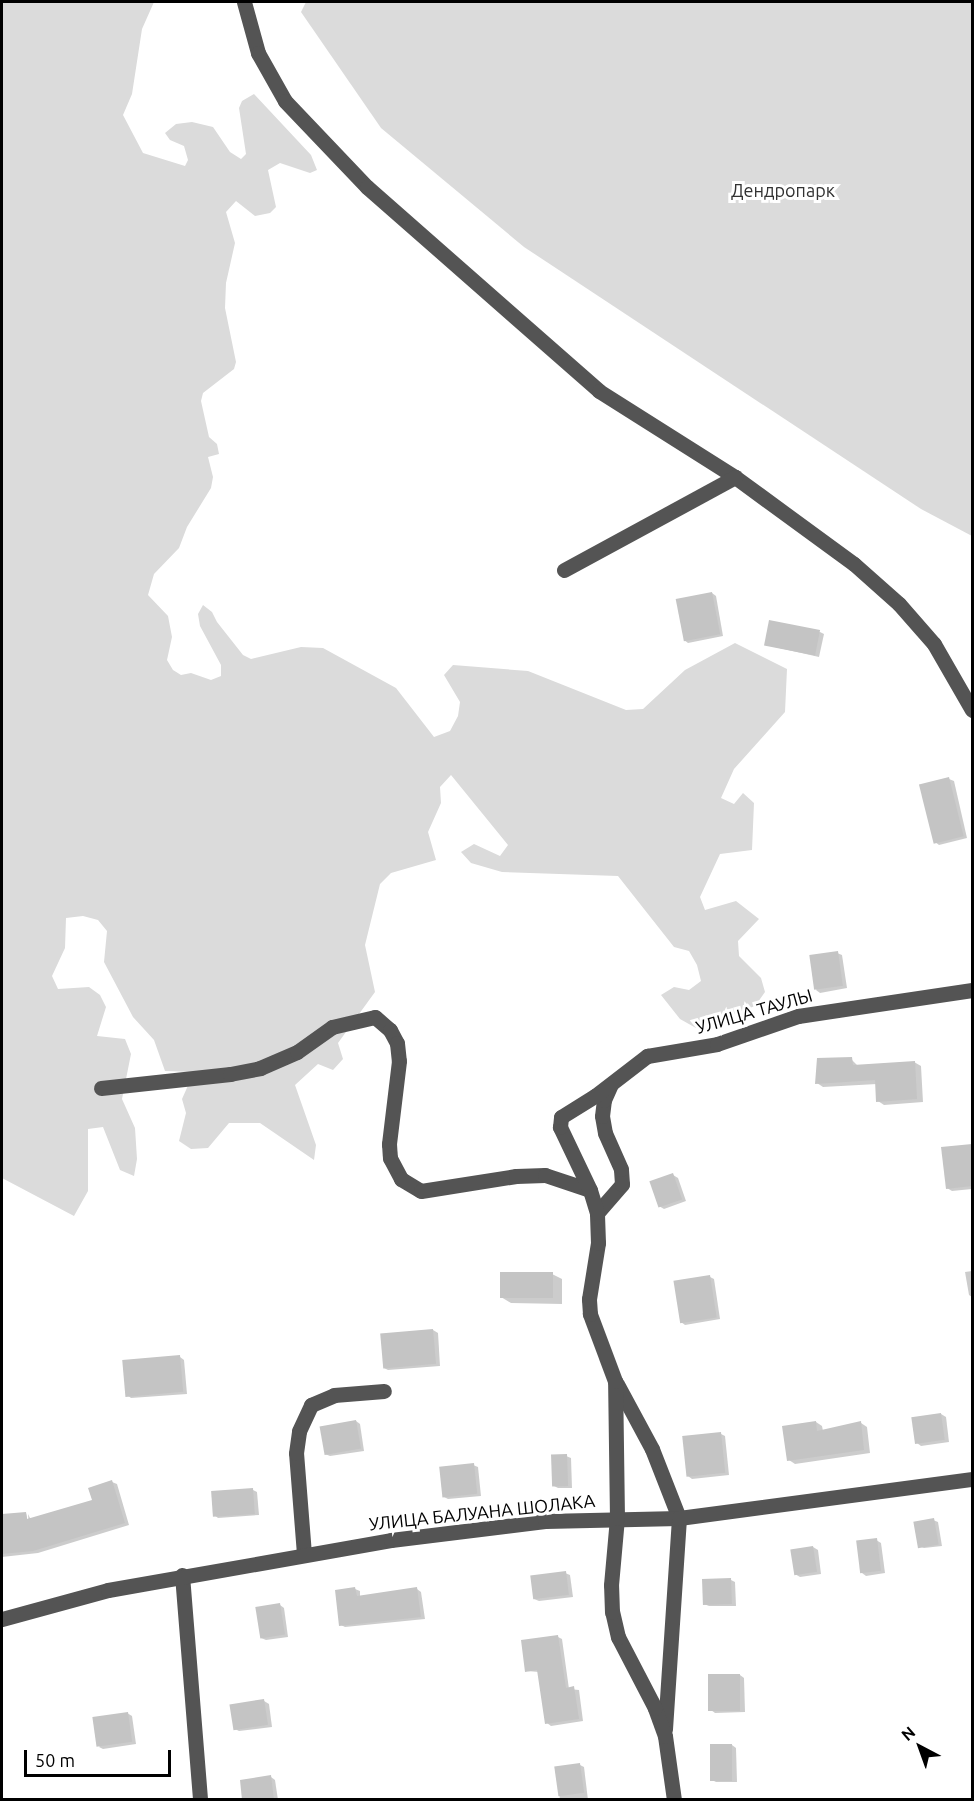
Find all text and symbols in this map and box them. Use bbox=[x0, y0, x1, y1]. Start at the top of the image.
park label: Дендропарк bbox=[731, 179, 835, 201]
street label: УЛИЦА ТАУЛЫ bbox=[693, 984, 815, 1038]
street label: УЛИЦА БАЛУАНА ШОЛАКА bbox=[368, 1489, 596, 1535]
north arrow bbox=[890, 1717, 950, 1777]
text: N bbox=[898, 1723, 919, 1744]
scale bar bbox=[27, 1738, 174, 1776]
text: 50 m bbox=[35, 1750, 75, 1770]

